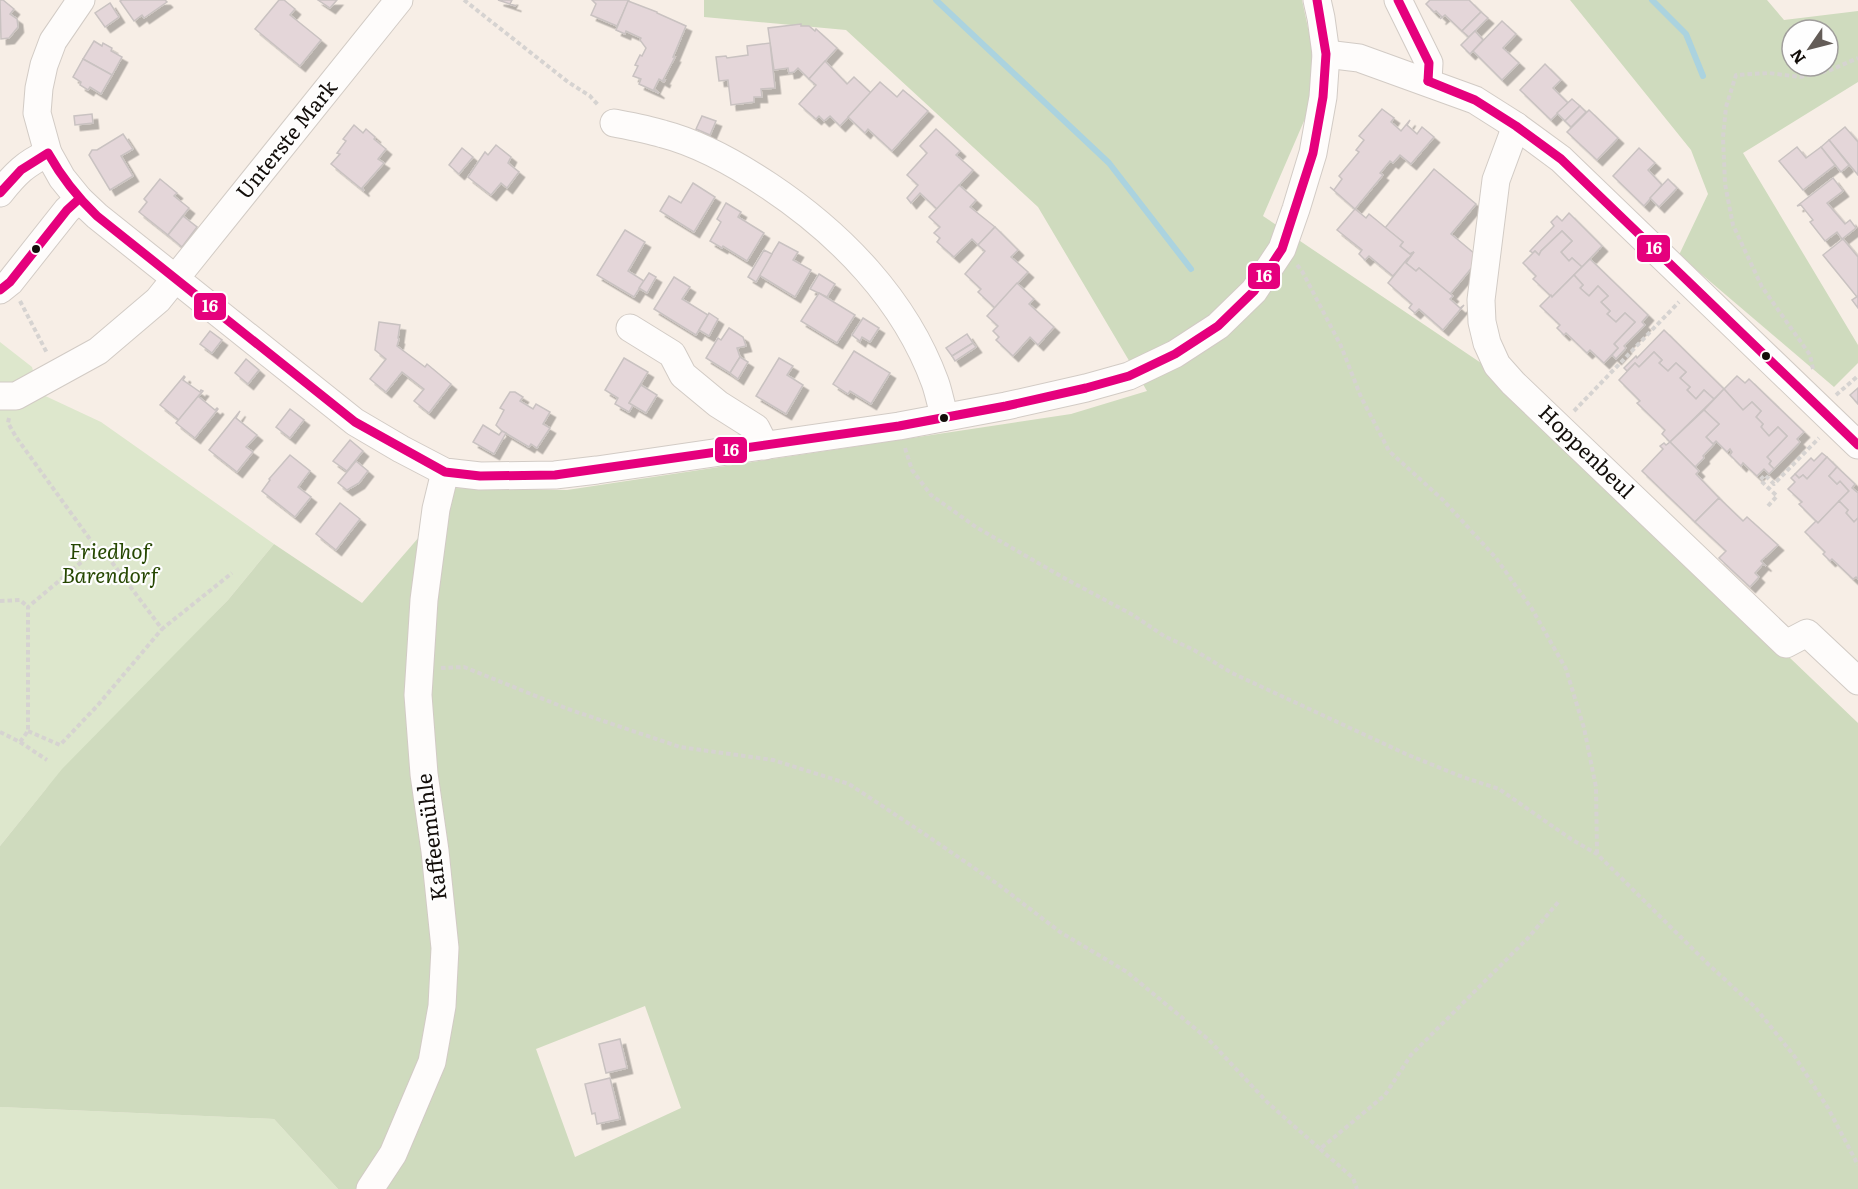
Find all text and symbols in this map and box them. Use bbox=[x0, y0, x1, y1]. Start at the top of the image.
north arrow bbox=[1780, 18, 1840, 78]
text: N bbox=[1783, 45, 1811, 70]
street label: Unterste Mark bbox=[227, 72, 343, 205]
line badge: 16 bbox=[1636, 234, 1671, 263]
text: 16 bbox=[1646, 235, 1662, 259]
unlabelled marker bbox=[30, 243, 42, 255]
line badge: 16 bbox=[1247, 262, 1281, 290]
text: 16 bbox=[1256, 263, 1272, 287]
line badge: 16 bbox=[193, 292, 227, 321]
text: 16 bbox=[202, 293, 218, 317]
unlabelled marker bbox=[1760, 350, 1772, 362]
street label: Hoppenbeul bbox=[1533, 396, 1643, 504]
unlabelled marker bbox=[938, 412, 950, 424]
line badge: 16 bbox=[714, 436, 748, 464]
text: 16 bbox=[723, 437, 739, 461]
park label: Friedhof Barendorf bbox=[62, 534, 160, 589]
street label: Kaffeemühle bbox=[406, 772, 453, 903]

